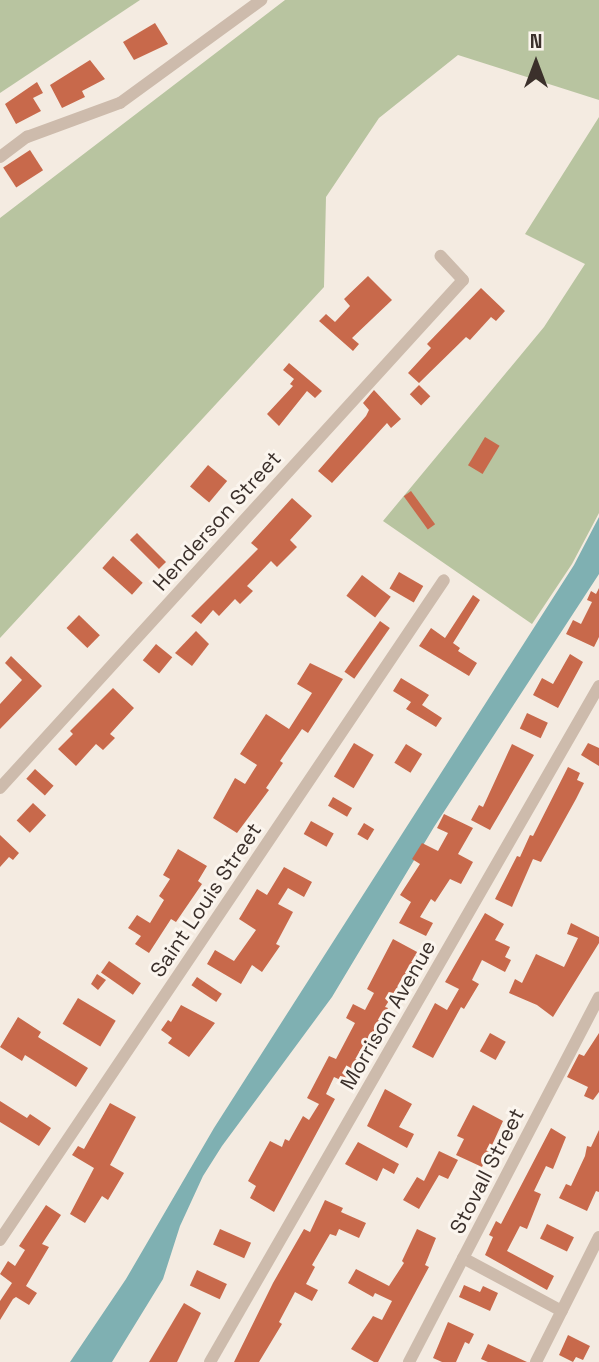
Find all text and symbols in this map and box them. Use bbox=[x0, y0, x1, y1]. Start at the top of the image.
north arrow bbox=[501, 28, 571, 98]
text: N bbox=[530, 29, 542, 54]
street label: Henderson Street bbox=[148, 446, 286, 596]
street label: Saint Louis Street bbox=[145, 818, 267, 982]
street label: Morrison Avenue bbox=[335, 936, 441, 1094]
street label: Stovall Street bbox=[445, 1104, 529, 1238]

